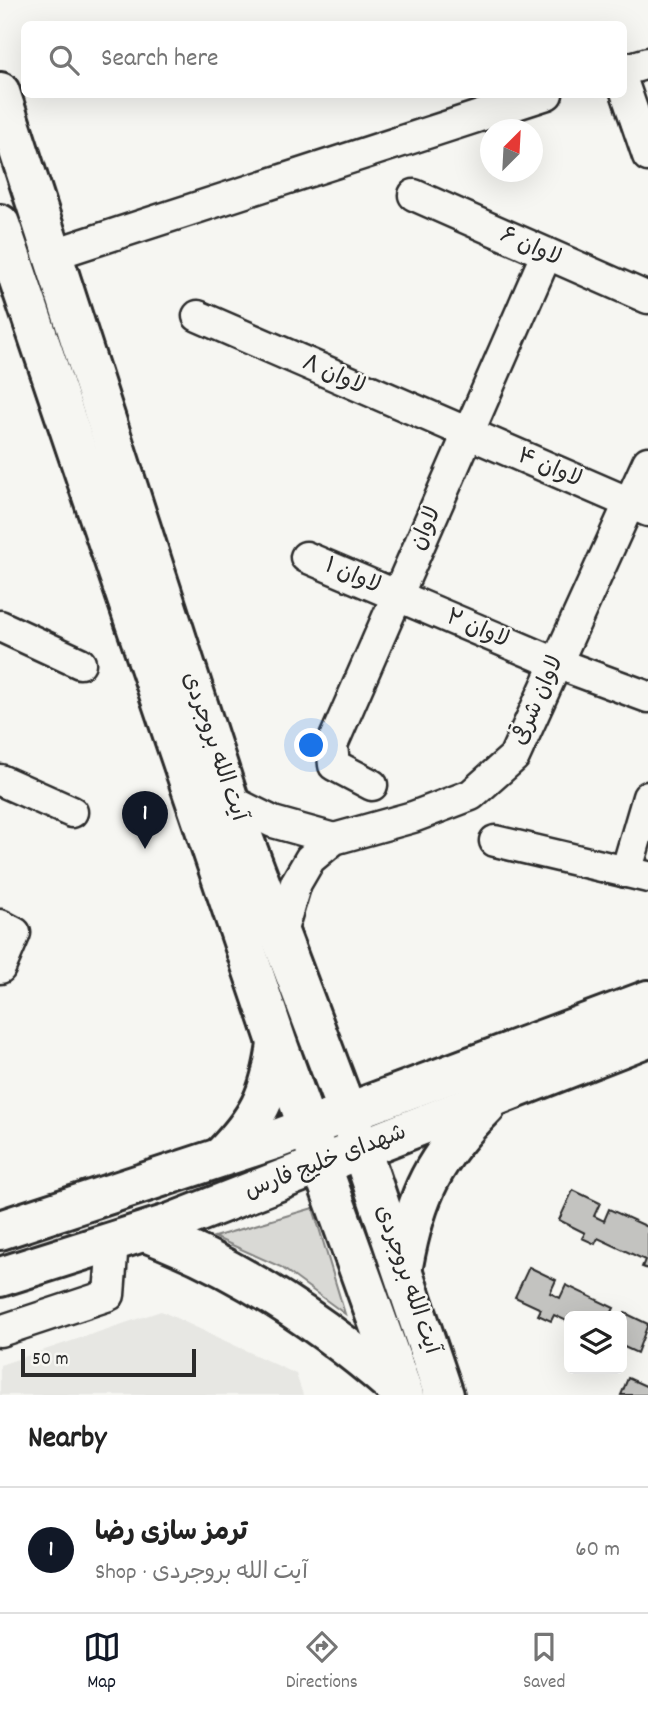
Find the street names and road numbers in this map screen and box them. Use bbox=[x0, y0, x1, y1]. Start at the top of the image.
street label: لاوان ۶ bbox=[494, 220, 566, 276]
street label: لاوان ۸ bbox=[296, 347, 370, 405]
street label: لاوان ۴ bbox=[512, 441, 586, 497]
street label: لاوان bbox=[403, 502, 451, 556]
street label: لاوان ۱ bbox=[319, 550, 385, 604]
street label: لاوان ۲ bbox=[440, 602, 514, 658]
street label: لاوان شرقی bbox=[504, 650, 573, 751]
street label: آیت الله بروجردی bbox=[172, 668, 254, 827]
street label: شهدای خلیج فارس bbox=[240, 1117, 412, 1209]
street label: آیت الله بروجردی bbox=[365, 1201, 447, 1360]

